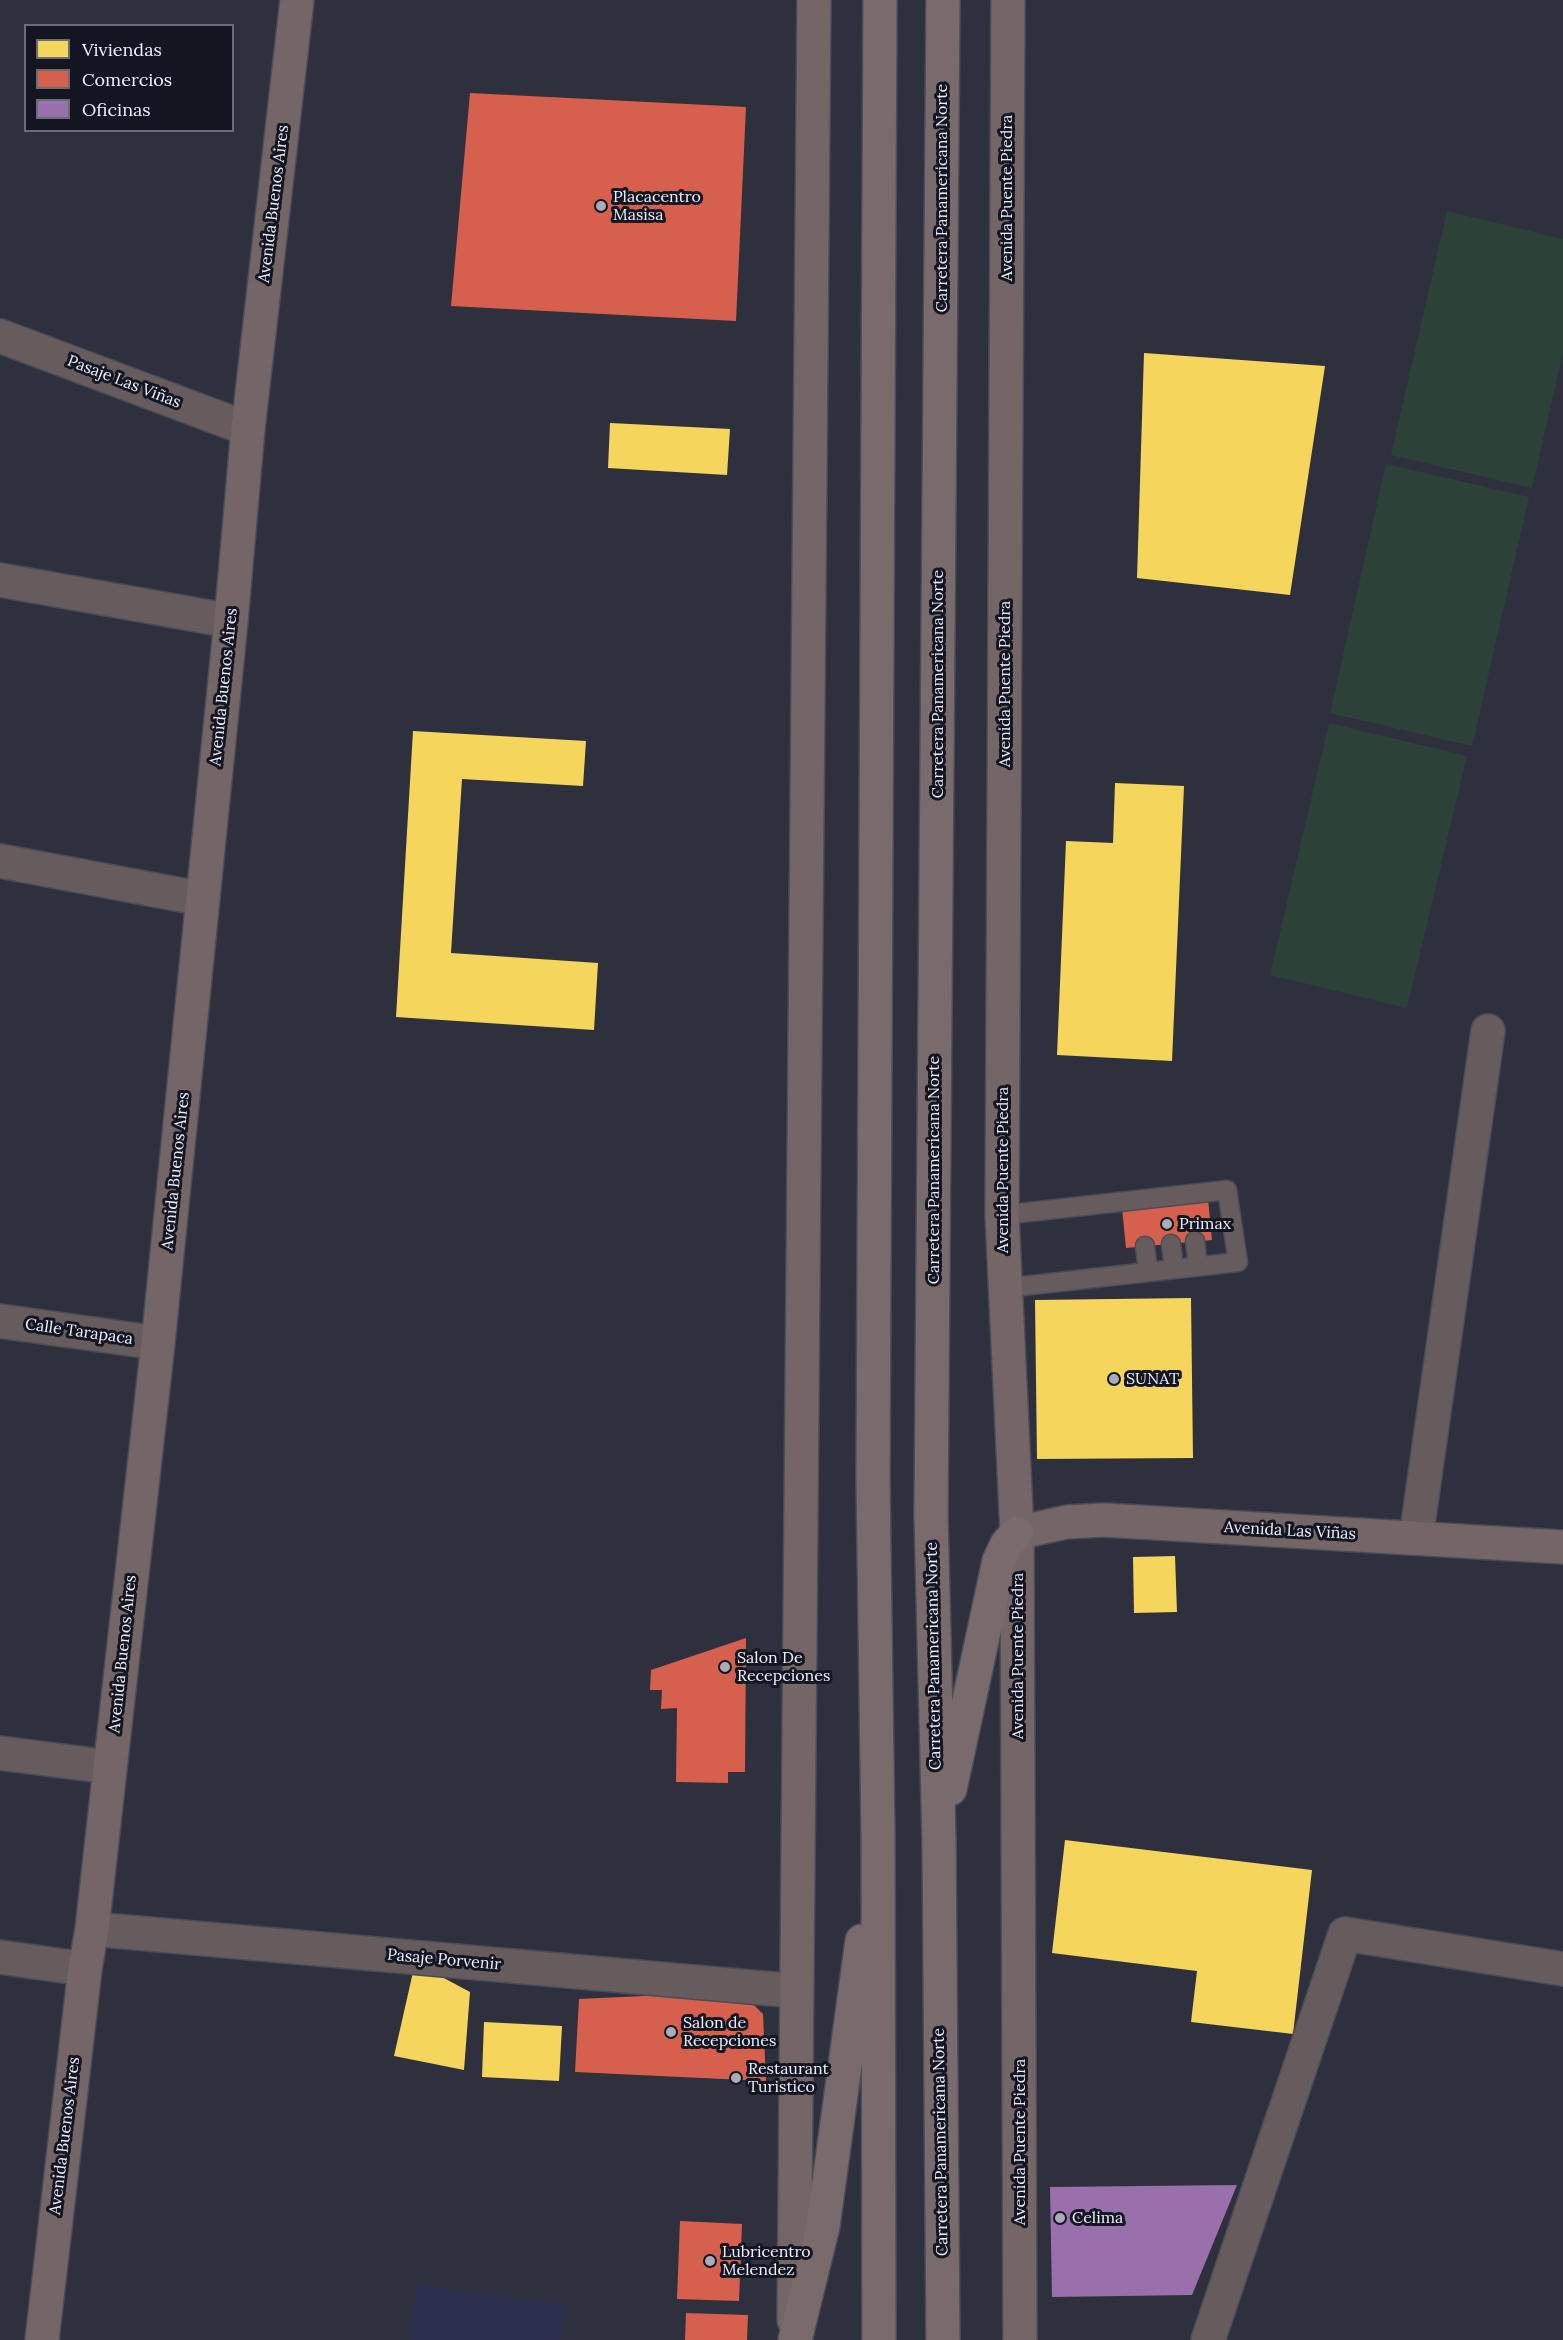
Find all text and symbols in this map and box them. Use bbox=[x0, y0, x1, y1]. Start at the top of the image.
legend bbox=[24, 24, 234, 132]
text: Viviendas bbox=[82, 38, 162, 61]
text: Comercios bbox=[82, 68, 172, 91]
street label: Carretera Panamericana Norte bbox=[932, 84, 952, 312]
text: Oficinas bbox=[82, 98, 151, 121]
street label: Avenida Puente Piedra bbox=[997, 115, 1017, 281]
street label: Avenida Buenos Aires bbox=[255, 124, 293, 284]
place label: Placacentro Masisa bbox=[613, 187, 701, 225]
marker: Placacentro Masisa bbox=[594, 199, 608, 213]
street label: Pasaje Las Viñas bbox=[64, 352, 184, 412]
street label: Carretera Panamericana Norte bbox=[928, 570, 948, 798]
street label: Avenida Puente Piedra bbox=[995, 601, 1015, 767]
street label: Avenida Buenos Aires bbox=[206, 607, 242, 767]
street label: Carretera Panamericana Norte bbox=[924, 1056, 944, 1284]
street label: Avenida Puente Piedra bbox=[993, 1087, 1013, 1253]
street label: Avenida Buenos Aires bbox=[158, 1091, 194, 1251]
place label: Primax bbox=[1179, 1214, 1231, 1234]
marker: Primax bbox=[1160, 1217, 1174, 1231]
street label: Calle Tarapaca bbox=[24, 1315, 134, 1349]
place label: SUNAT bbox=[1126, 1369, 1179, 1389]
marker: SUNAT bbox=[1107, 1372, 1121, 1386]
street label: Avenida Las Viñas bbox=[1224, 1518, 1356, 1544]
street label: Carretera Panamericana Norte bbox=[922, 1542, 946, 1770]
street label: Avenida Puente Piedra bbox=[1008, 1573, 1028, 1739]
street label: Avenida Buenos Aires bbox=[105, 1574, 141, 1734]
place label: Salon De Recepciones bbox=[737, 1648, 830, 1686]
marker: Salon De Recepciones bbox=[718, 1660, 732, 1674]
street label: Pasaje Porvenir bbox=[386, 1945, 502, 1975]
place label: Salon de Recepciones bbox=[683, 2013, 776, 2051]
marker: Salon de Recepciones bbox=[664, 2025, 678, 2039]
street label: Carretera Panamericana Norte bbox=[929, 2028, 953, 2256]
street label: Avenida Buenos Aires bbox=[46, 2056, 84, 2216]
place label: Restaurant Turistico bbox=[748, 2059, 829, 2097]
street label: Avenida Puente Piedra bbox=[1010, 2059, 1030, 2225]
marker: Restaurant Turistico bbox=[729, 2071, 743, 2085]
place label: Celima bbox=[1072, 2208, 1123, 2228]
marker: Celima bbox=[1053, 2211, 1067, 2225]
place label: Lubricentro Melendez bbox=[722, 2242, 811, 2280]
marker: Lubricentro Melendez bbox=[703, 2254, 717, 2268]

